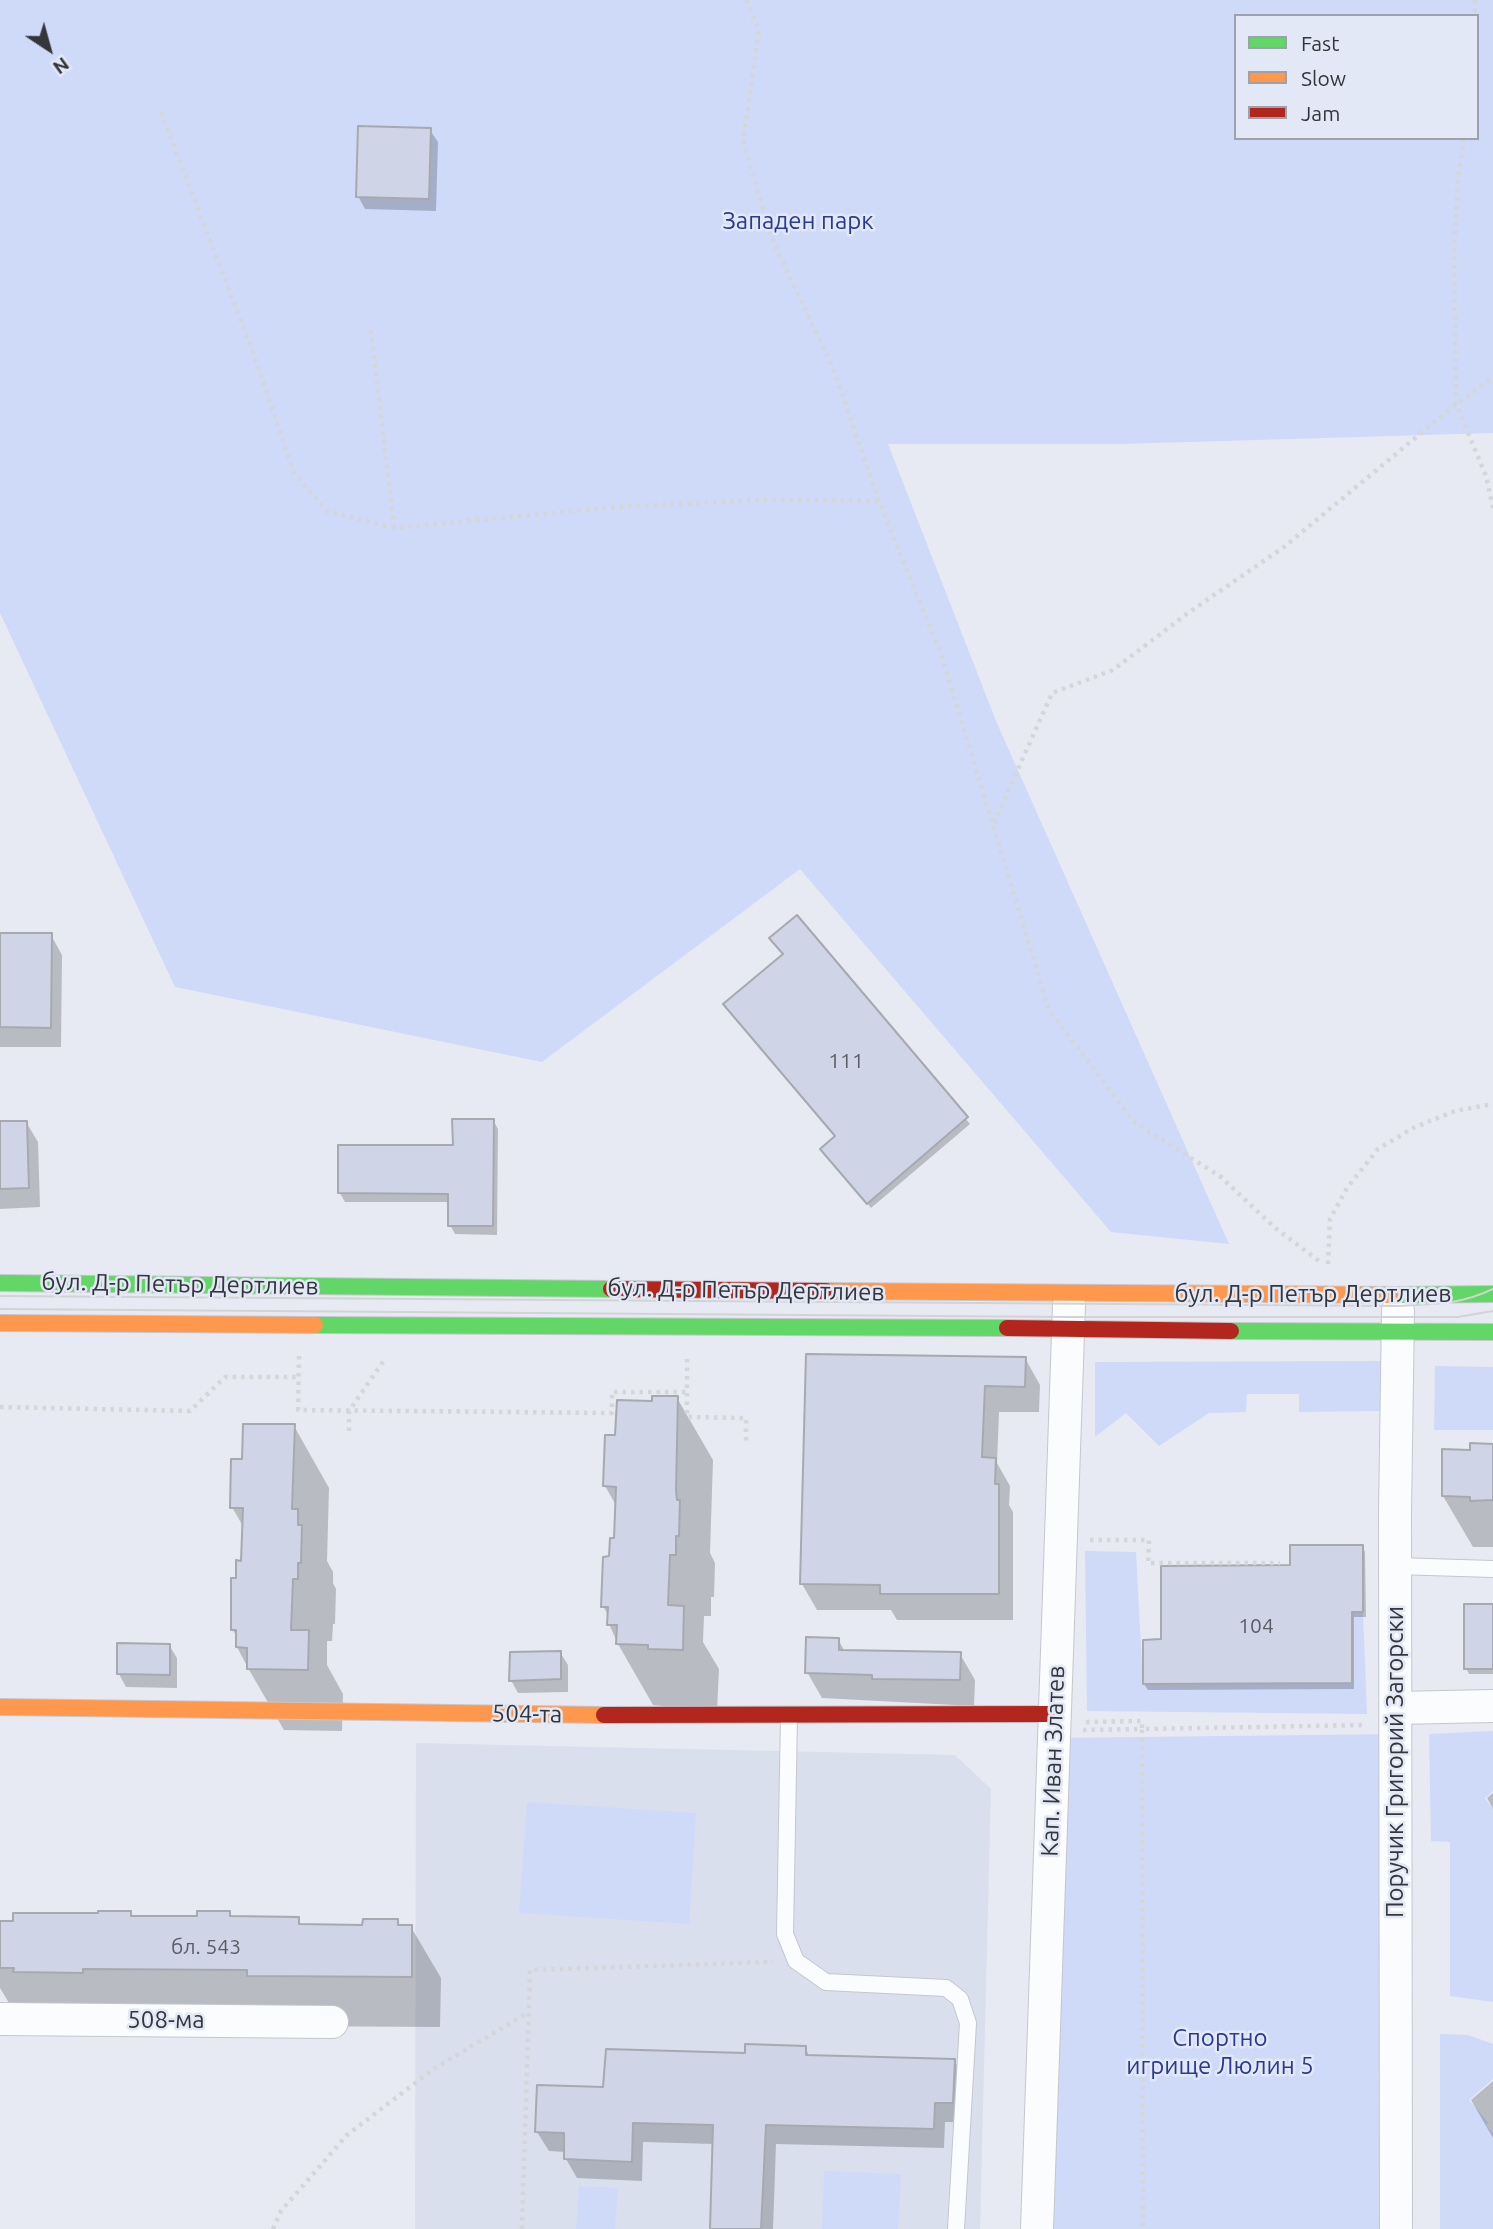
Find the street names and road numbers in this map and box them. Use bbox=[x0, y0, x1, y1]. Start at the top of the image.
street label: бул. Д-р Петър Дертлиев bbox=[41, 1267, 319, 1301]
street label: бул. Д-р Петър Дертлиев bbox=[607, 1273, 885, 1307]
street label: бул. Д-р Петър Дертлиев bbox=[1174, 1280, 1452, 1308]
street label: Поручик Григорий Загорски bbox=[1381, 1606, 1409, 1918]
street label: Кап. Иван Златев bbox=[1035, 1665, 1071, 1857]
street label: 504-та bbox=[491, 1699, 563, 1729]
street label: 508-ма bbox=[127, 2006, 205, 2034]

